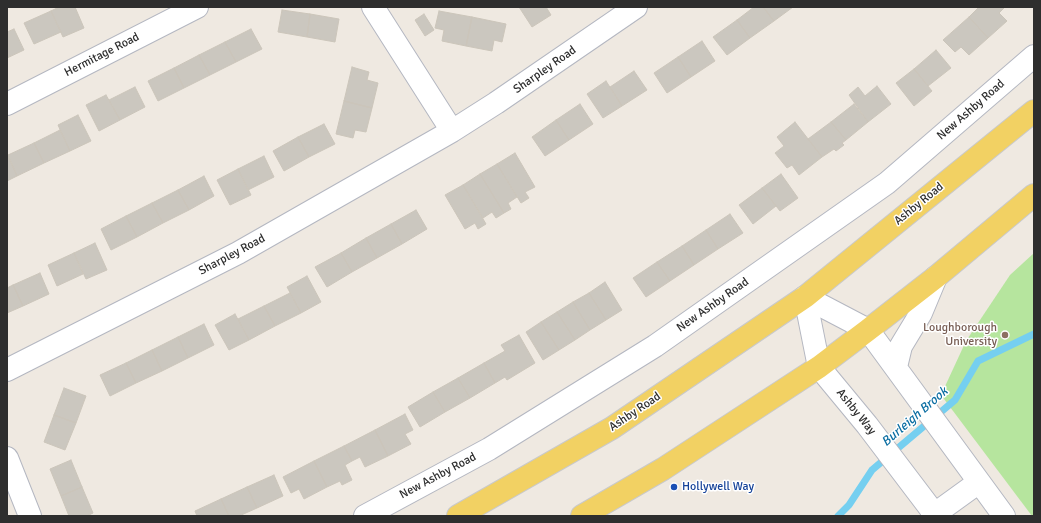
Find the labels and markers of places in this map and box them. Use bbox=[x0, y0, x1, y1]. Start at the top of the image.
place label: Loughborough University bbox=[923, 321, 997, 349]
marker: Loughborough University bbox=[1000, 330, 1010, 340]
place label: Hollywell Way bbox=[682, 480, 754, 494]
marker: Hollywell Way bbox=[669, 482, 679, 492]

